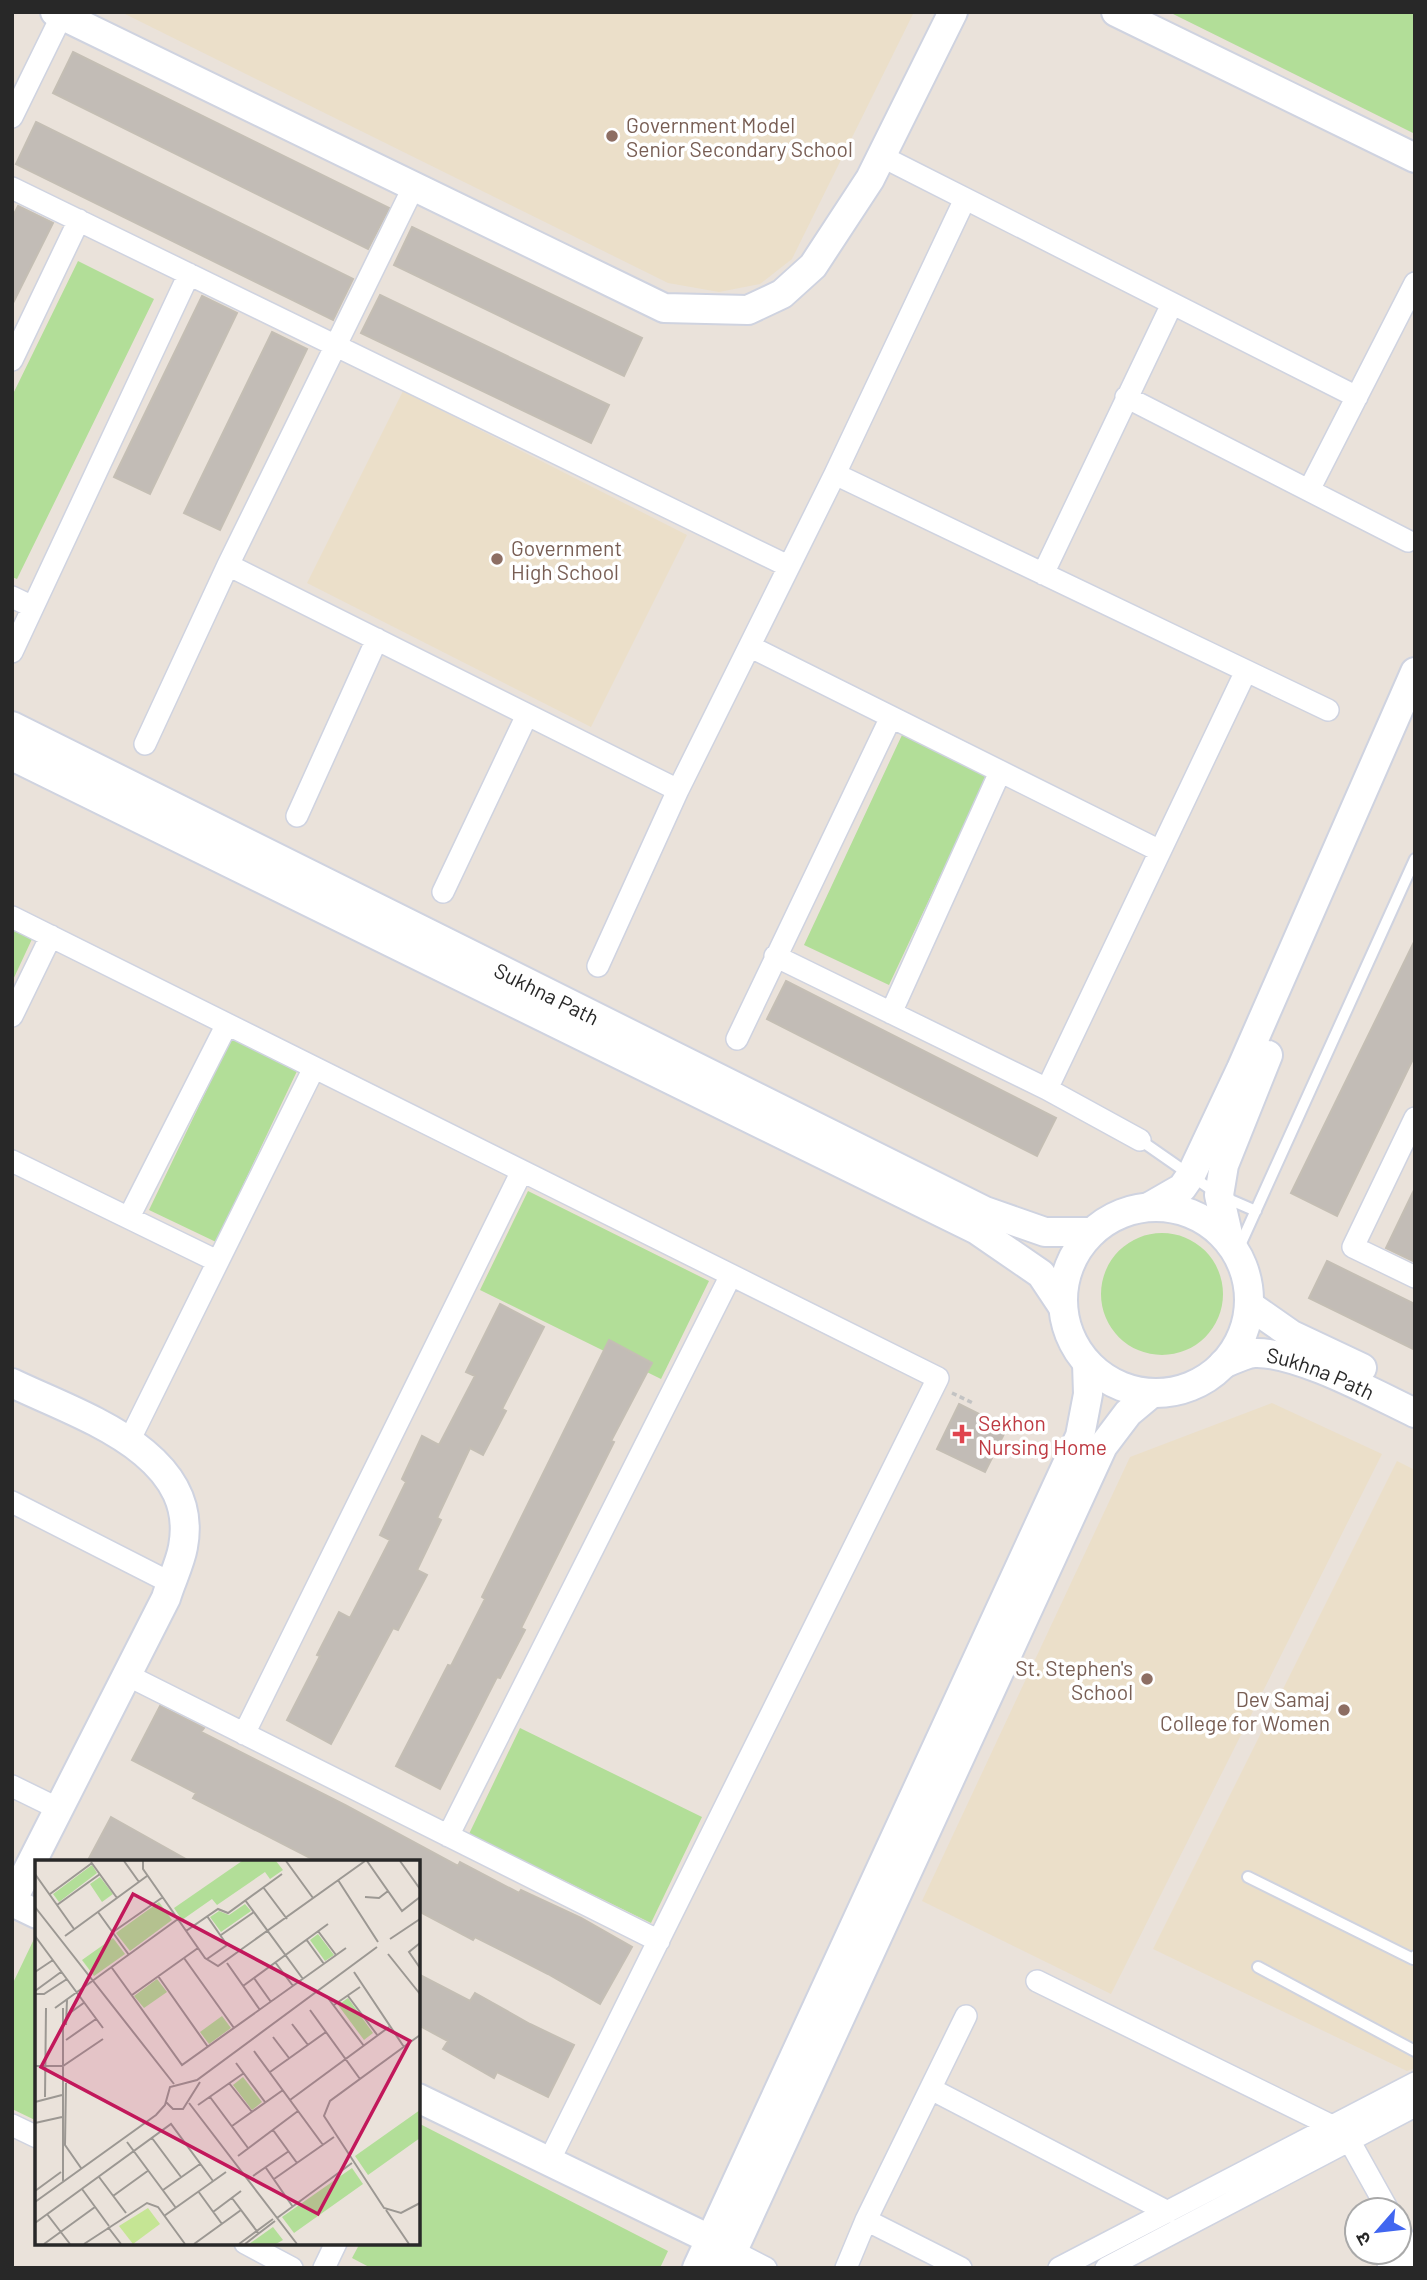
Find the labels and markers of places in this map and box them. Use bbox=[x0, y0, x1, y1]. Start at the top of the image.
place label: Government Model Senior Secondary School bbox=[626, 112, 853, 161]
marker: Government Model Senior Secondary School bbox=[604, 128, 620, 144]
place label: Government High School bbox=[511, 535, 622, 584]
marker: Government High School bbox=[489, 551, 505, 567]
place label: Sekhon Nursing Home bbox=[978, 1410, 1107, 1459]
marker: Sekhon Nursing Home bbox=[952, 1424, 972, 1444]
place label: St. Stephen's School bbox=[1015, 1655, 1133, 1704]
marker: St. Stephen's School bbox=[1139, 1671, 1155, 1687]
place label: Dev Samaj College for Women bbox=[1160, 1686, 1330, 1735]
marker: Dev Samaj College for Women bbox=[1336, 1702, 1352, 1718]

